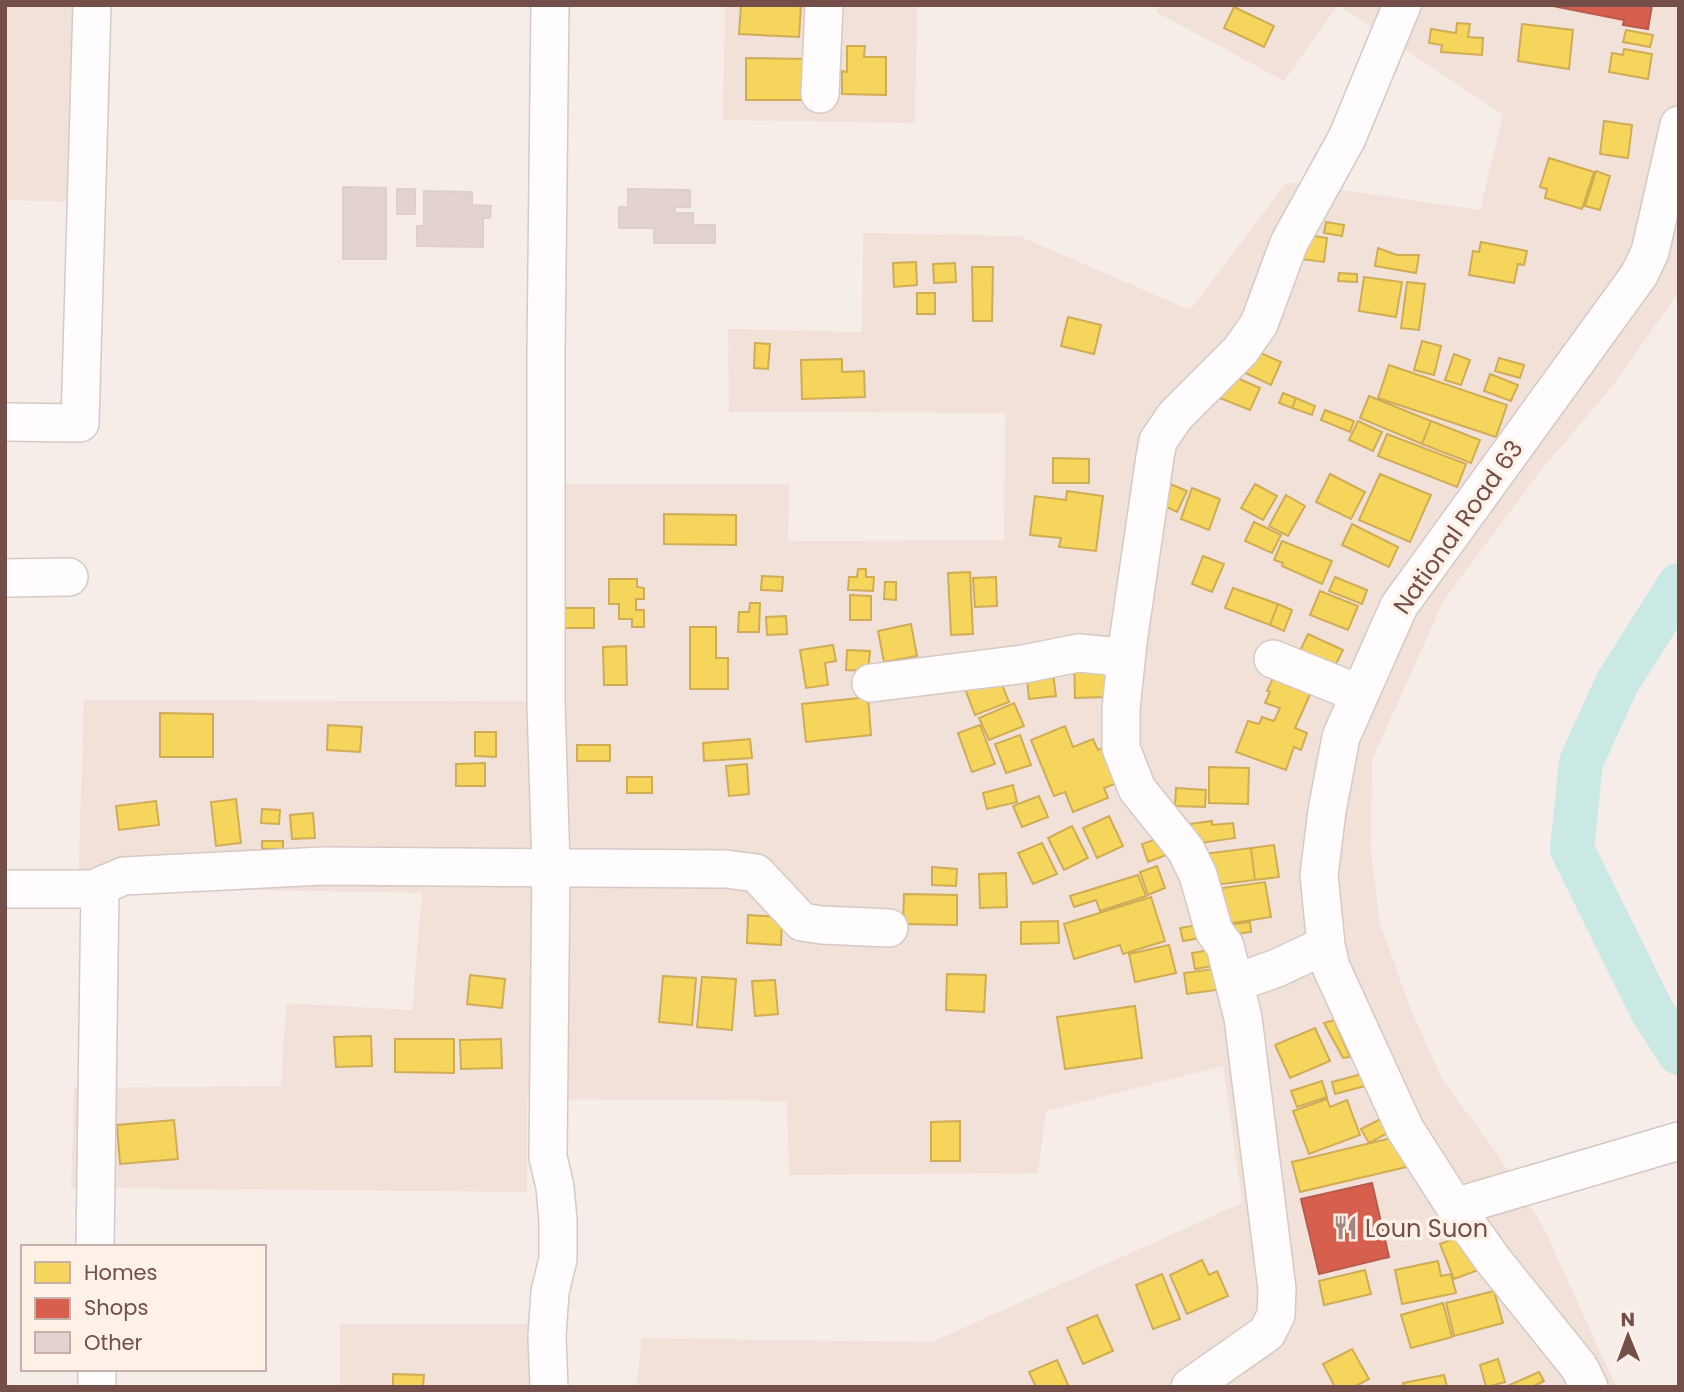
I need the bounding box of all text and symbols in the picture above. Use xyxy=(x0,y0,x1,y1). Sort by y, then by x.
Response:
street label: National Road 63 xyxy=(1386,433,1530,621)
place label: Loun Suon xyxy=(1365,1212,1488,1245)
restaurant icon: Loun Suon xyxy=(1331,1214,1359,1242)
legend xyxy=(21,1245,266,1371)
text: Homes xyxy=(84,1258,158,1287)
text: Shops xyxy=(84,1293,148,1322)
north arrow xyxy=(1593,1301,1663,1371)
text: N xyxy=(1620,1306,1635,1333)
text: Other xyxy=(84,1328,143,1357)

